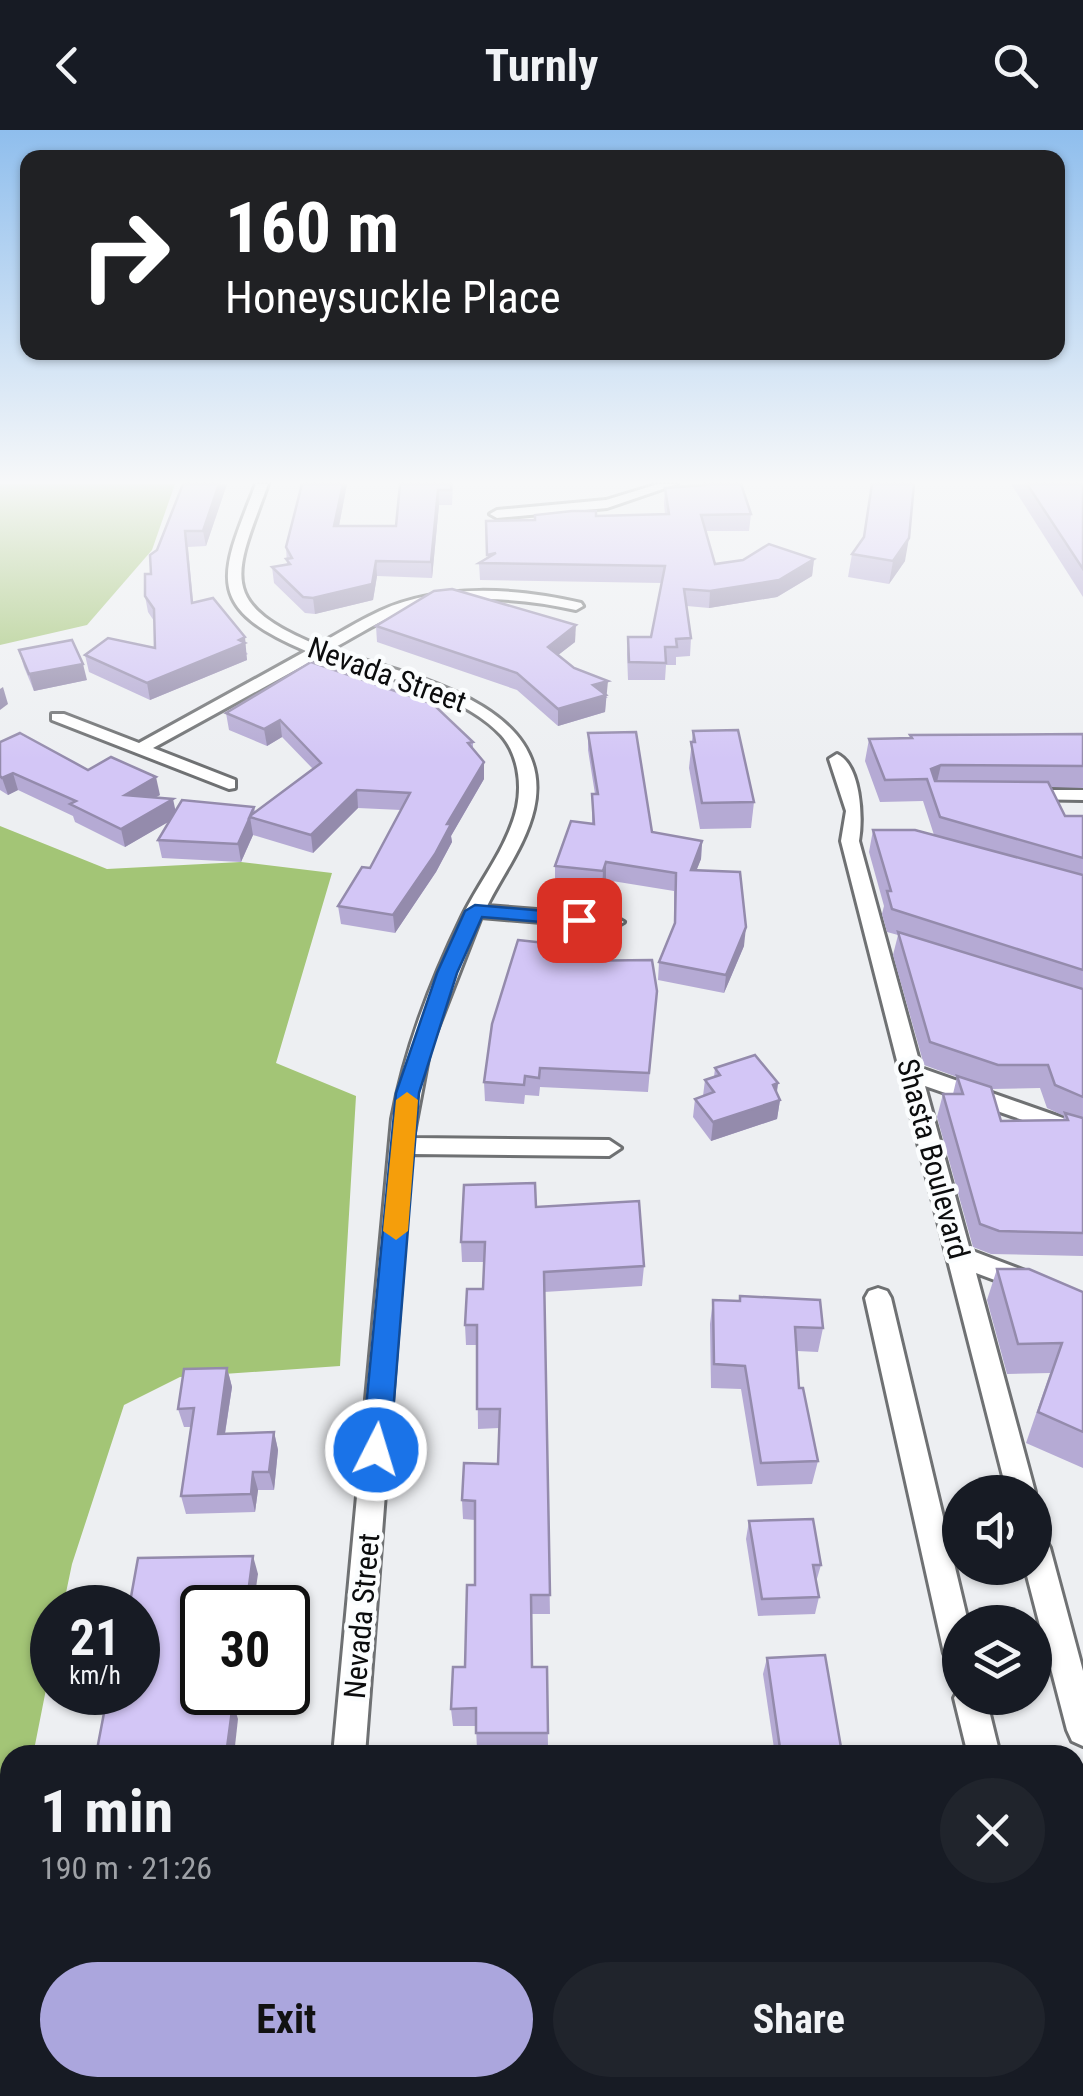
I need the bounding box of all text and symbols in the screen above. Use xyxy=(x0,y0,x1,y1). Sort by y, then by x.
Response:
icon: back xyxy=(40,38,95,93)
icon: search xyxy=(988,38,1043,93)
text: Turnly xyxy=(485,39,598,92)
text: 160 m xyxy=(225,187,399,269)
icon: right xyxy=(60,190,190,320)
text: Honeysuckle Place xyxy=(225,271,561,324)
street label: Nevada Street xyxy=(303,630,471,719)
pin xyxy=(537,878,622,963)
icon: arrive xyxy=(552,893,607,948)
street label: Shasta Boulevard xyxy=(890,1055,977,1263)
position arrow xyxy=(324,1398,428,1502)
map controls xyxy=(942,1475,1052,1715)
button: sound xyxy=(942,1475,1052,1585)
street label: Nevada Street xyxy=(337,1532,386,1700)
speed limit sign: 30 xyxy=(180,1585,310,1715)
button: layers xyxy=(942,1605,1052,1715)
text: 21 xyxy=(70,1609,120,1667)
text: km/h xyxy=(69,1661,121,1690)
text: 1 min xyxy=(40,1776,173,1847)
button: close xyxy=(940,1778,1045,1883)
text: 190 m · 21:26 xyxy=(40,1849,212,1887)
button: Exit xyxy=(40,1962,533,2077)
button: Share xyxy=(553,1962,1045,2077)

